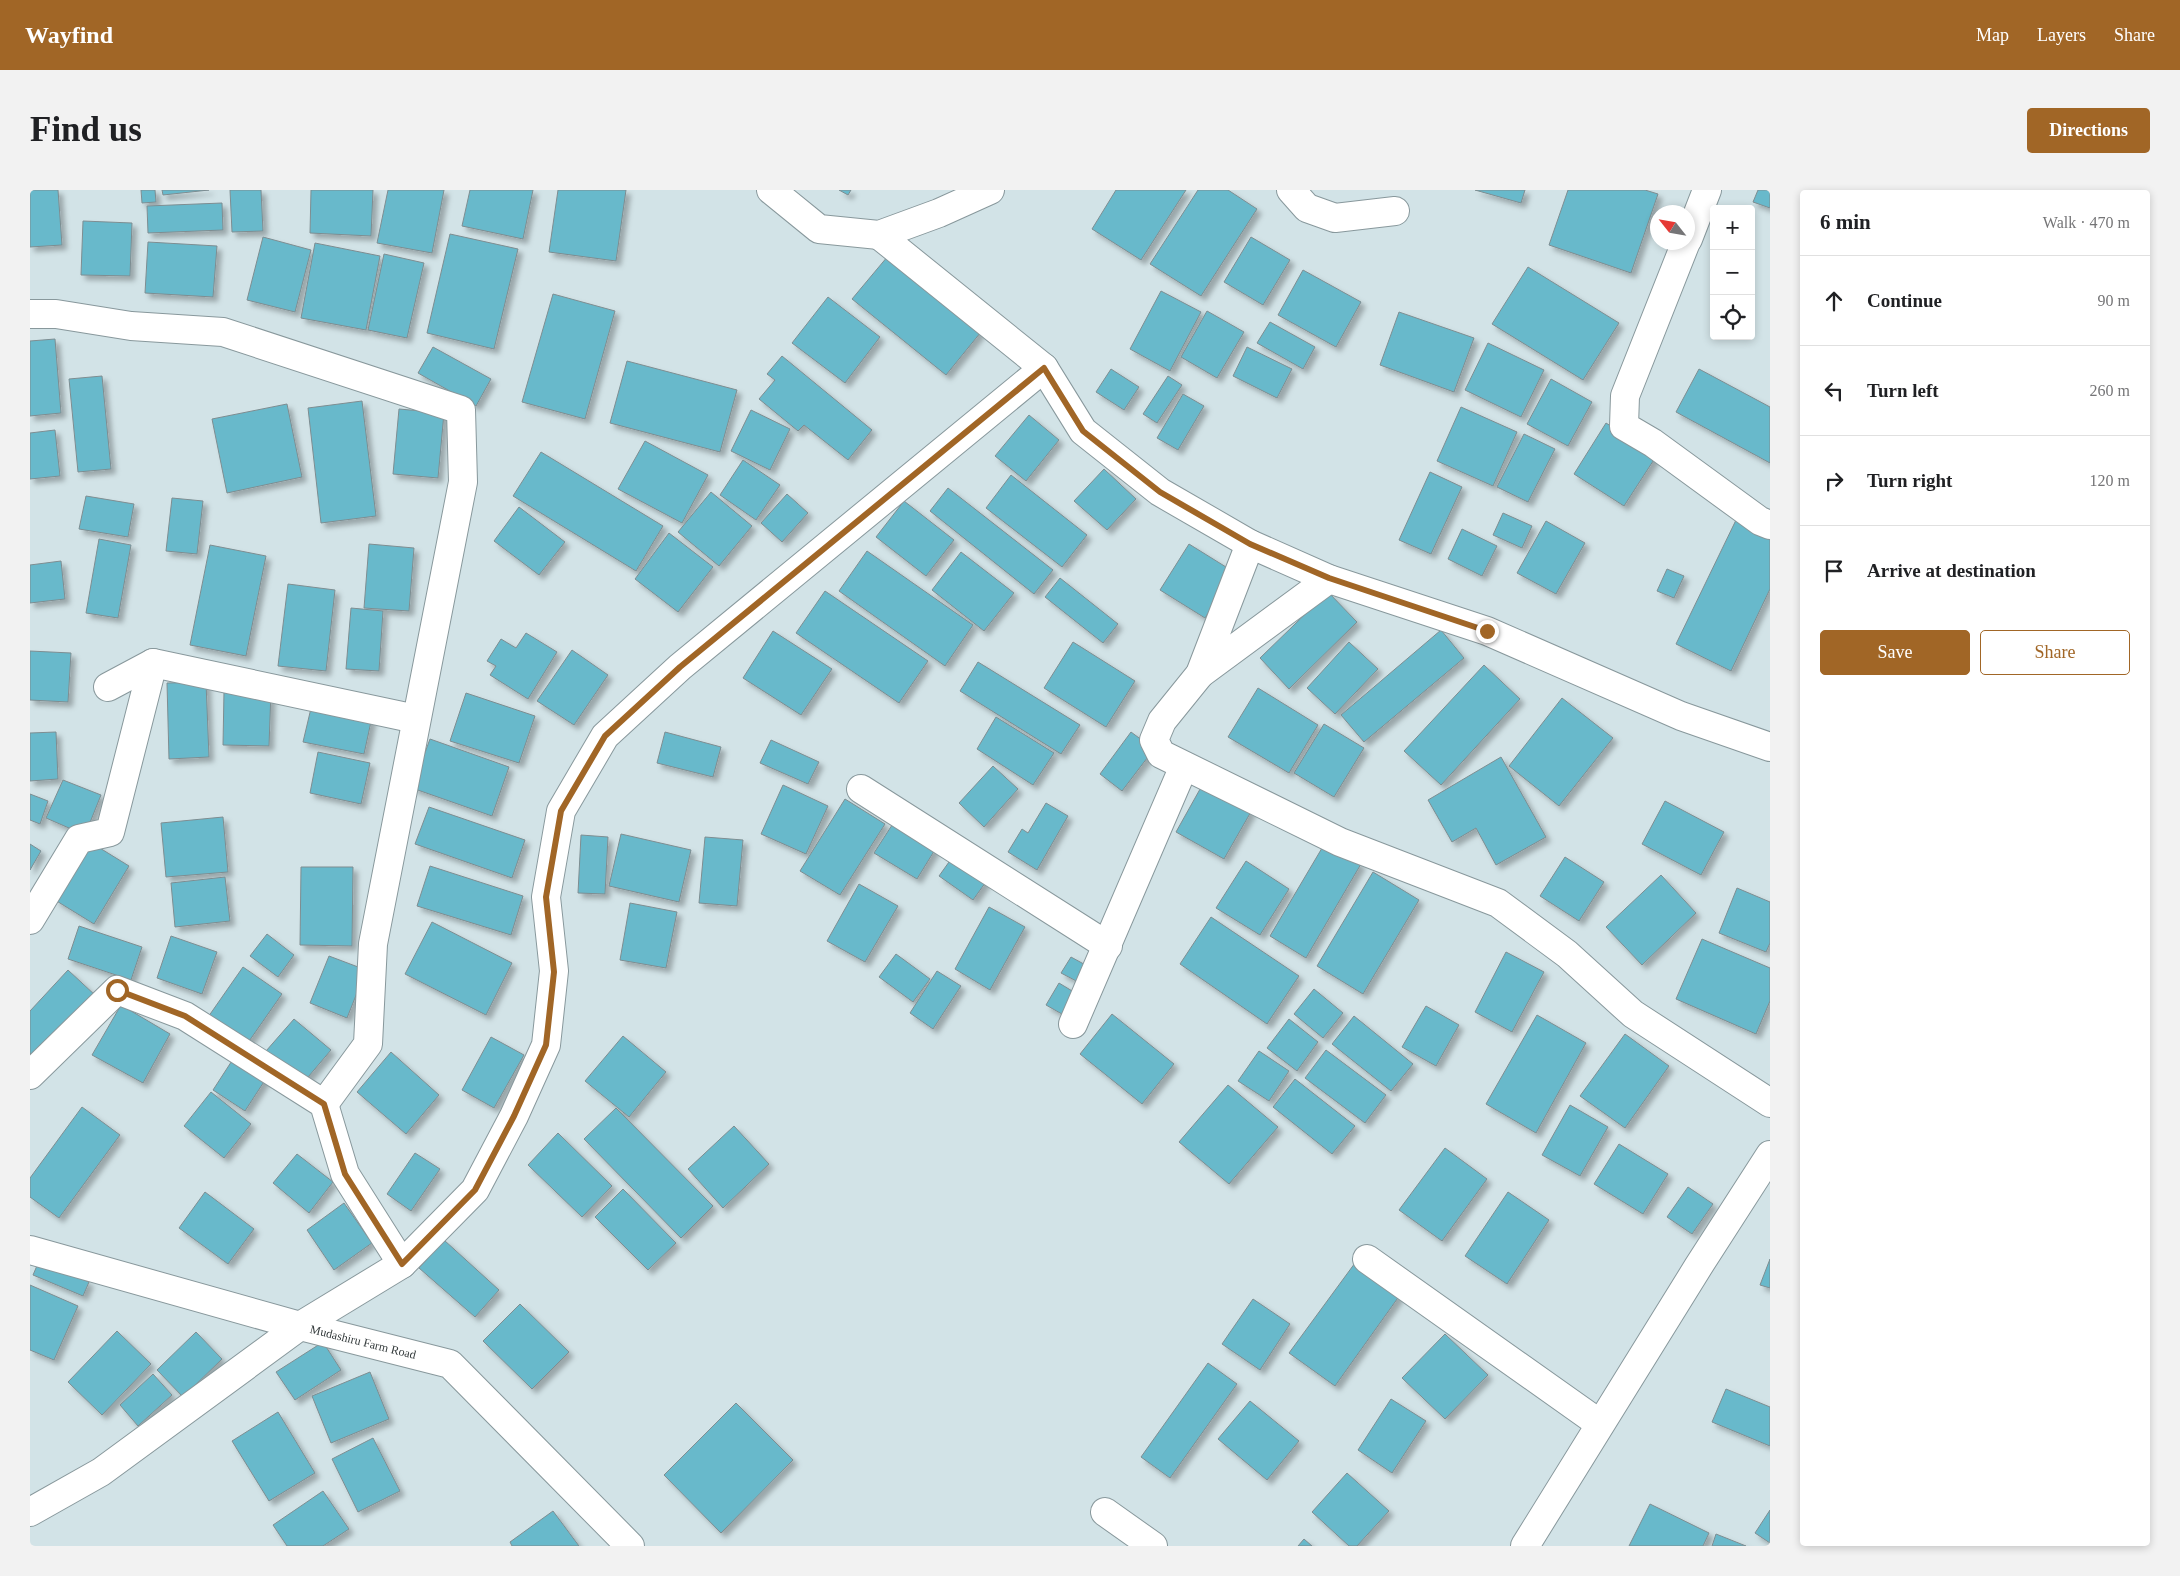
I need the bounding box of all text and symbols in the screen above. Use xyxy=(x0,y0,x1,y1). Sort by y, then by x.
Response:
text: Wayfind xyxy=(25,22,113,48)
text: Map xyxy=(1976,25,2009,45)
text: Layers xyxy=(2037,25,2086,45)
text: Share xyxy=(2114,25,2155,45)
button: Directions xyxy=(2027,108,2150,153)
text: Find us xyxy=(30,110,142,149)
north arrow xyxy=(1650,205,1695,250)
map controls xyxy=(1710,205,1755,340)
button: + xyxy=(1710,205,1755,250)
text: 6 min xyxy=(1820,210,1871,234)
text: Walk · 470 m xyxy=(2043,214,2130,231)
button: − xyxy=(1710,250,1755,295)
icon: ahead xyxy=(1820,287,1848,315)
text: Continue xyxy=(1867,290,1942,311)
text: 90 m xyxy=(2098,292,2130,309)
button: locate xyxy=(1710,295,1755,340)
icon: left xyxy=(1820,377,1848,405)
text: Turn left xyxy=(1867,380,1939,401)
text: 260 m xyxy=(2090,382,2130,399)
icon: right xyxy=(1820,467,1848,495)
text: Turn right xyxy=(1867,470,1952,491)
text: 120 m xyxy=(2090,472,2130,489)
icon: arrive xyxy=(1820,557,1848,585)
text: Arrive at destination xyxy=(1867,560,2036,581)
route end xyxy=(1476,620,1499,643)
button: Save xyxy=(1820,630,1970,675)
button: Share xyxy=(1980,630,2130,675)
route start xyxy=(106,979,129,1002)
street label: Mudashiru Farm Road xyxy=(309,1322,417,1362)

